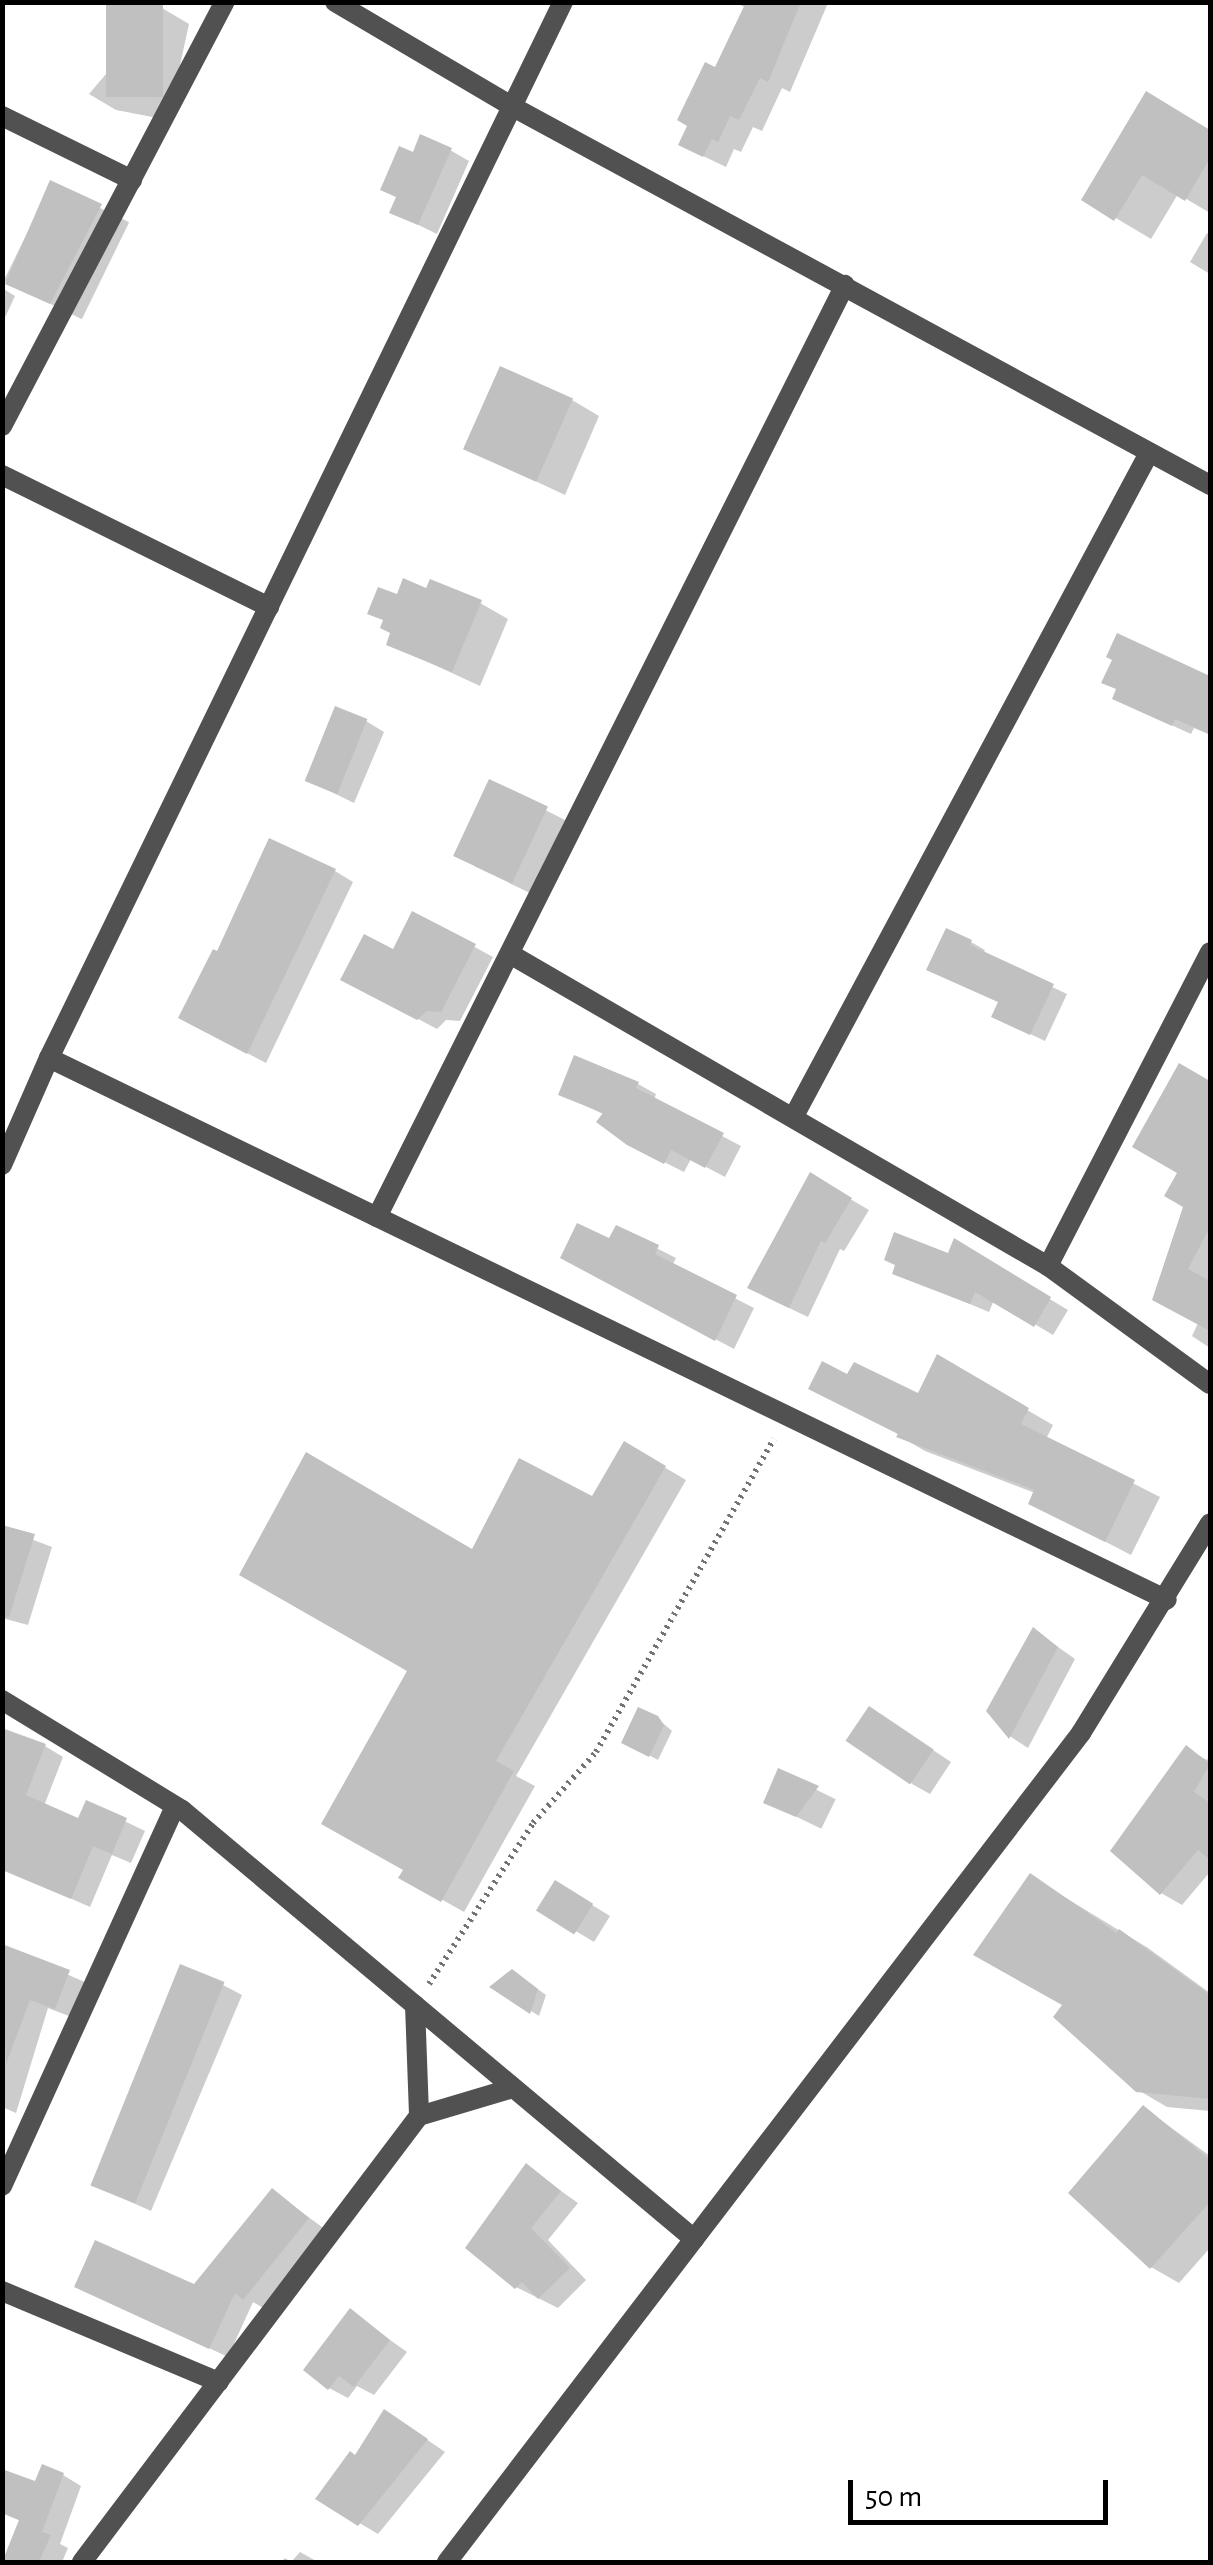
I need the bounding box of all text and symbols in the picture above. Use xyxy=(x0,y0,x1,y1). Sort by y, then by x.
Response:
scale bar xyxy=(853,2460,1113,2522)
text: 50 m xyxy=(865,2482,922,2512)

